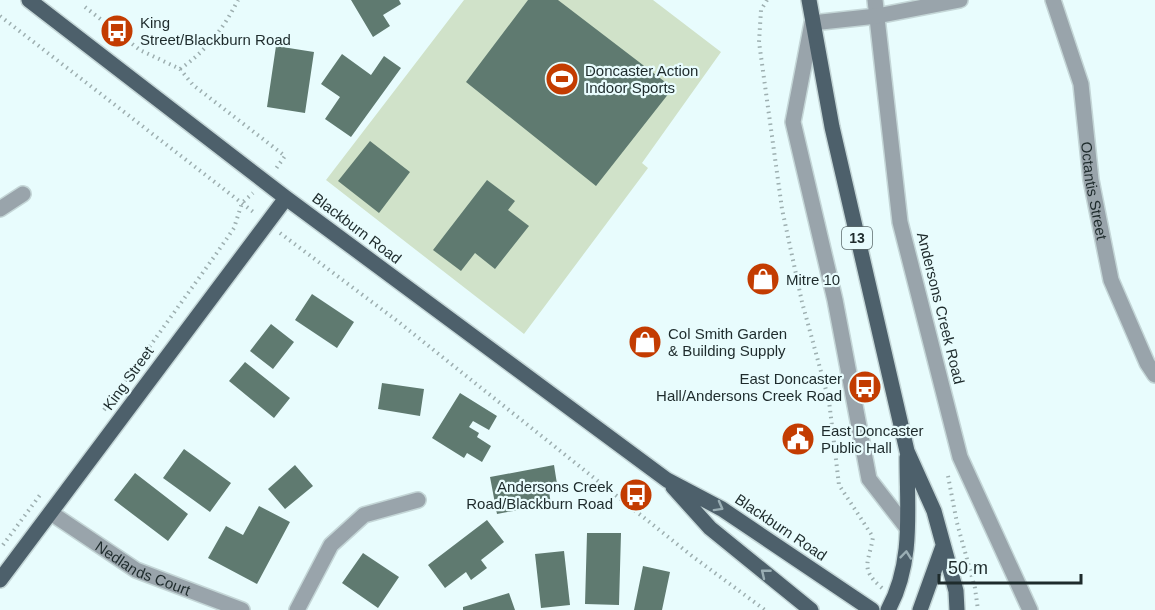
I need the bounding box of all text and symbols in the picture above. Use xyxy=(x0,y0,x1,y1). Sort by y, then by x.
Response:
bus stop icon: King Street/Blackburn Road xyxy=(99,13,135,49)
place label: King Street/Blackburn Road xyxy=(140,14,291,48)
sports icon: Doncaster Action Indoor Sports xyxy=(544,61,580,97)
place label: Doncaster Action Indoor Sports xyxy=(585,62,698,96)
street label: Octantis Street xyxy=(1079,141,1111,242)
street label: Blackburn Road xyxy=(309,189,405,267)
road number: 13 xyxy=(842,227,872,249)
street label: Andersons Creek Road xyxy=(914,230,968,386)
shop icon: Mitre 10 xyxy=(745,261,781,297)
place label: Mitre 10 xyxy=(786,271,840,288)
shop icon: Col Smith Garden & Building Supply xyxy=(627,324,663,360)
place label: Col Smith Garden & Building Supply xyxy=(668,325,787,359)
street label: King Street xyxy=(99,342,157,413)
bus stop icon: East Doncaster Hall/Andersons Creek Road xyxy=(847,369,883,405)
place label: East Doncaster Hall/Andersons Creek Road xyxy=(656,370,842,404)
public building icon: East Doncaster Public Hall xyxy=(780,421,816,457)
place label: East Doncaster Public Hall xyxy=(821,422,924,456)
bus stop icon: Andersons Creek Road/Blackburn Road xyxy=(618,477,654,513)
place label: Andersons Creek Road/Blackburn Road xyxy=(466,478,613,512)
street label: Blackburn Road xyxy=(732,490,830,564)
one-way arrow xyxy=(712,500,723,511)
street label: Nedlands Court xyxy=(93,537,194,599)
scale bar xyxy=(939,547,1082,585)
one-way arrow xyxy=(899,550,912,559)
text: 50 m xyxy=(948,558,988,578)
one-way arrow xyxy=(761,569,772,580)

